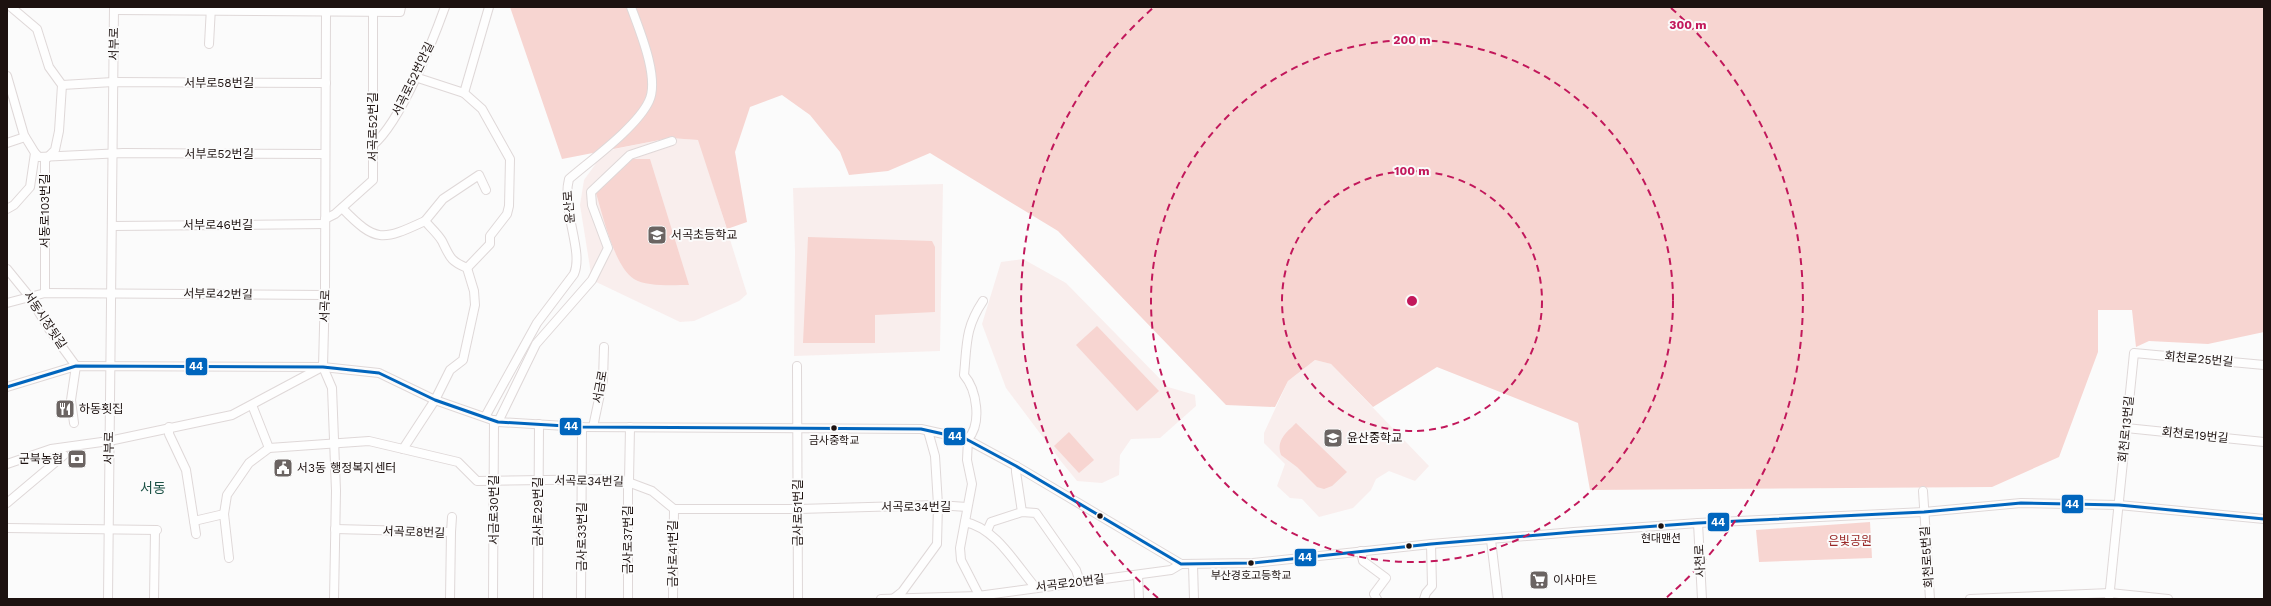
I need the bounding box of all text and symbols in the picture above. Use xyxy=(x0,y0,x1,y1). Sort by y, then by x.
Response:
text: 300 m xyxy=(1669,18,1707,32)
street label: 서부로 xyxy=(107,27,121,61)
text: 200 m xyxy=(1393,33,1431,47)
street label: 서곡로52번안길 xyxy=(389,40,437,118)
street label: 서부로58번길 xyxy=(184,76,254,90)
street label: 서곡로52번길 xyxy=(366,92,380,162)
street label: 서부로52번길 xyxy=(184,147,254,161)
text: 100 m xyxy=(1394,164,1430,178)
street label: 서동로103번길 xyxy=(38,174,52,248)
street label: 윤산로 xyxy=(561,190,577,224)
street label: 서부로46번길 xyxy=(183,218,253,232)
school or university icon: 서곡초등학교 xyxy=(646,224,668,246)
place label: 서곡초등학교 xyxy=(671,228,737,242)
street label: 서부로42번길 xyxy=(183,286,253,302)
street label: 서동시장뒷길 xyxy=(21,289,69,351)
street label: 서곡로 xyxy=(317,289,333,323)
centre of rings xyxy=(1405,294,1419,308)
street label: 회천로25번길 xyxy=(2164,349,2234,369)
line badge: 44 xyxy=(185,357,208,376)
text: 44 xyxy=(189,360,203,373)
street label: 서금로 xyxy=(590,369,610,405)
street label: 회천로13번길 xyxy=(2116,395,2136,463)
restaurant icon: 하동횟집 xyxy=(54,398,76,420)
place label: 하동횟집 xyxy=(79,402,123,416)
line badge: 44 xyxy=(559,417,582,436)
text: 44 xyxy=(564,420,578,433)
marker: 금사중학교 xyxy=(829,423,839,433)
street label: 회천로19번길 xyxy=(2161,425,2229,445)
line badge: 44 xyxy=(943,427,966,446)
school or university icon: 윤산중학교 xyxy=(1322,427,1344,449)
text: 44 xyxy=(948,430,962,443)
street label: 서부로 xyxy=(102,431,116,465)
place label: 윤산중학교 xyxy=(1347,431,1402,445)
place label: 금사중학교 xyxy=(809,434,859,447)
bank icon: 군북농협 xyxy=(66,448,88,470)
place label: 군북농협 xyxy=(19,452,63,466)
public building icon: 서3동 행정복지센터 xyxy=(272,457,294,479)
place label: 서3동 행정복지센터 xyxy=(297,461,396,475)
street label: 서곡로34번길 xyxy=(554,473,624,489)
street label: 서금로30번길 xyxy=(487,475,501,545)
street label: 금사로29번길 xyxy=(531,477,545,547)
district label: 서동 xyxy=(140,480,166,496)
street label: 금사로51번길 xyxy=(791,480,805,546)
line badge: 44 xyxy=(2061,494,2084,514)
text: 44 xyxy=(2065,498,2079,511)
street label: 서곡로34번길 xyxy=(881,500,951,514)
street label: 금사로33번길 xyxy=(575,502,589,572)
street label: 금사로37번길 xyxy=(621,506,635,574)
unlabelled marker xyxy=(1095,511,1105,521)
line badge: 44 xyxy=(1707,512,1730,532)
text: 44 xyxy=(1711,516,1725,529)
street label: 금사로41번길 xyxy=(666,520,680,588)
marker: 현대맨션 xyxy=(1656,521,1666,531)
street label: 서곡로8번길 xyxy=(382,524,446,540)
street label: 회천로5번길 xyxy=(1918,525,1936,589)
place label: 현대맨션 xyxy=(1641,532,1681,545)
park label: 은빛공원 xyxy=(1828,534,1872,548)
unlabelled marker xyxy=(1404,541,1414,551)
street label: 사천로 xyxy=(1692,544,1708,578)
line badge: 44 xyxy=(1294,548,1317,567)
text: 44 xyxy=(1298,551,1312,564)
marker: 부산경호고등학교 xyxy=(1246,558,1256,568)
place label: 부산경호고등학교 xyxy=(1211,569,1291,582)
supermarket icon: 이사마트 xyxy=(1528,569,1550,591)
street label: 서곡로20번길 xyxy=(1035,572,1105,594)
place label: 이사마트 xyxy=(1553,573,1597,587)

